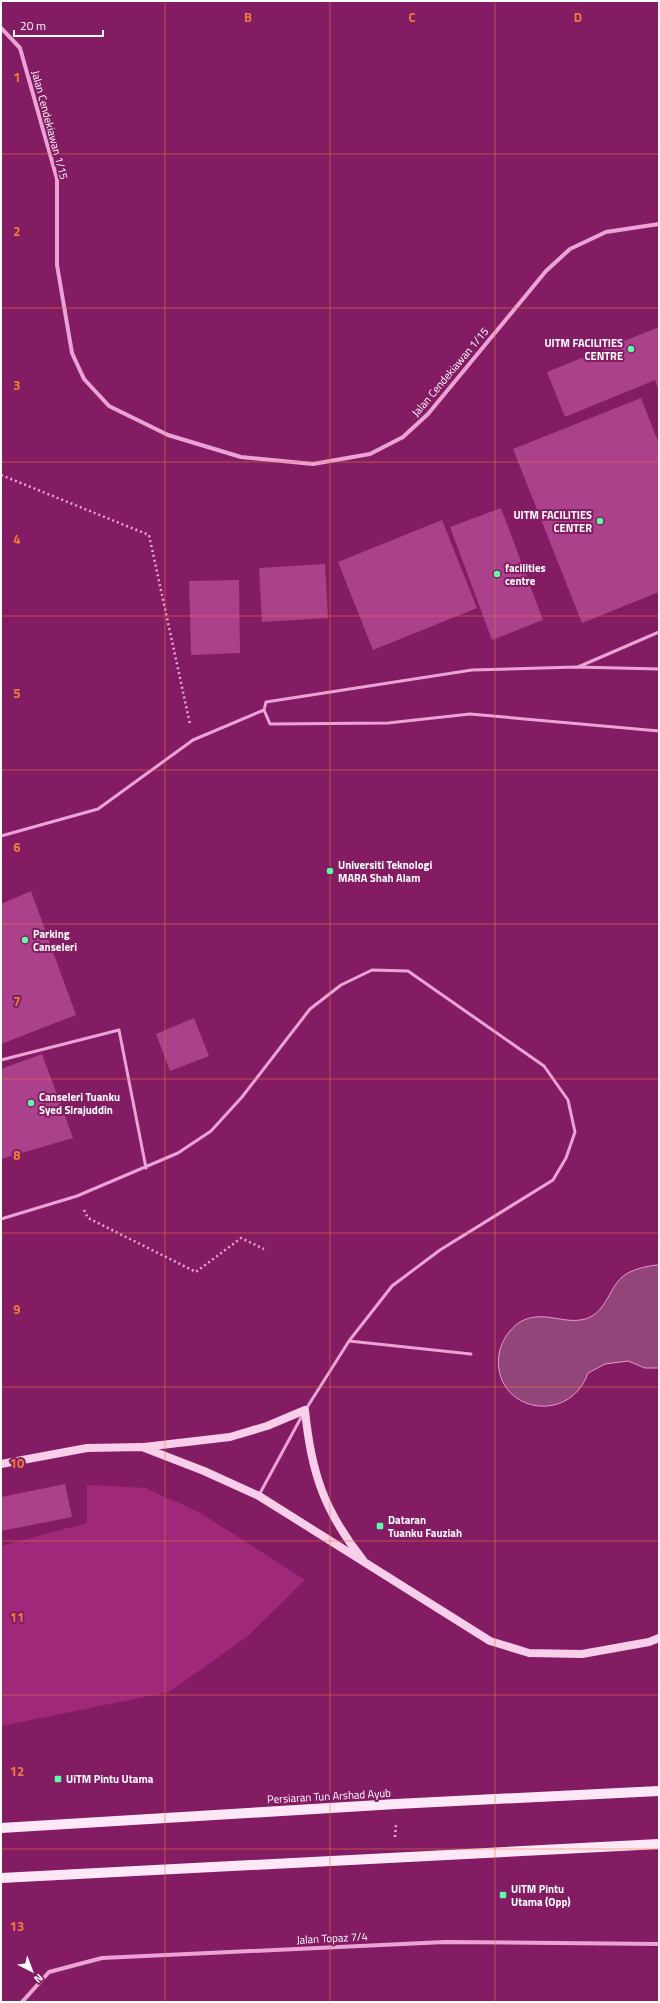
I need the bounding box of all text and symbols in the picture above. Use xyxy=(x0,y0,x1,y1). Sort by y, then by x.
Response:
text: B xyxy=(244,7,252,27)
text: C xyxy=(408,7,416,27)
text: D xyxy=(574,7,582,27)
scale bar xyxy=(14,12,103,38)
text: 20 m xyxy=(20,16,46,35)
text: 1 xyxy=(13,67,21,87)
street label: Jalan Cendekiawan 1/15 xyxy=(28,69,72,181)
text: 2 xyxy=(13,221,21,241)
street label: Jalan Cendekiawan 1/15 xyxy=(408,324,492,420)
place label: UITM FACILITIES CENTRE xyxy=(544,335,623,364)
marker: UITM FACILITIES CENTRE xyxy=(626,344,636,354)
text: 3 xyxy=(13,375,21,395)
place label: UITM FACILITIES CENTER xyxy=(513,507,592,536)
marker: UITM FACILITIES CENTER xyxy=(595,516,605,526)
text: 4 xyxy=(13,529,21,549)
place label: facilities centre xyxy=(505,560,546,589)
marker: facilities centre xyxy=(492,569,502,579)
text: 5 xyxy=(13,683,21,703)
text: 6 xyxy=(13,837,21,857)
place label: Universiti Teknologi MARA Shah Alam xyxy=(338,857,432,886)
marker: Universiti Teknologi MARA Shah Alam xyxy=(325,866,335,876)
place label: Parking Canseleri xyxy=(33,926,77,955)
marker: Parking Canseleri xyxy=(20,935,30,945)
text: 7 xyxy=(13,991,21,1011)
place label: Canseleri Tuanku Syed Sirajuddin xyxy=(39,1089,120,1118)
marker: Canseleri Tuanku Syed Sirajuddin xyxy=(26,1098,36,1108)
text: 8 xyxy=(13,1145,21,1165)
text: 9 xyxy=(13,1299,21,1319)
text: 10 xyxy=(10,1453,24,1473)
place label: Dataran Tuanku Fauziah xyxy=(388,1512,462,1541)
marker: Dataran Tuanku Fauziah xyxy=(375,1521,385,1531)
text: 11 xyxy=(10,1607,24,1627)
text: 12 xyxy=(10,1761,24,1781)
place label: UiTM Pintu Utama xyxy=(66,1771,154,1787)
marker: UiTM Pintu Utama xyxy=(53,1774,63,1784)
street label: Persiaran Tun Arshad Ayub xyxy=(267,1785,392,1807)
place label: UiTM Pintu Utama (Opp) xyxy=(511,1881,571,1910)
marker: UiTM Pintu Utama (Opp) xyxy=(498,1890,508,1900)
text: 13 xyxy=(10,1916,24,1936)
street label: Jalan Topaz 7/4 xyxy=(296,1928,368,1948)
north arrow xyxy=(12,1951,52,1991)
text: N xyxy=(31,1970,47,1987)

